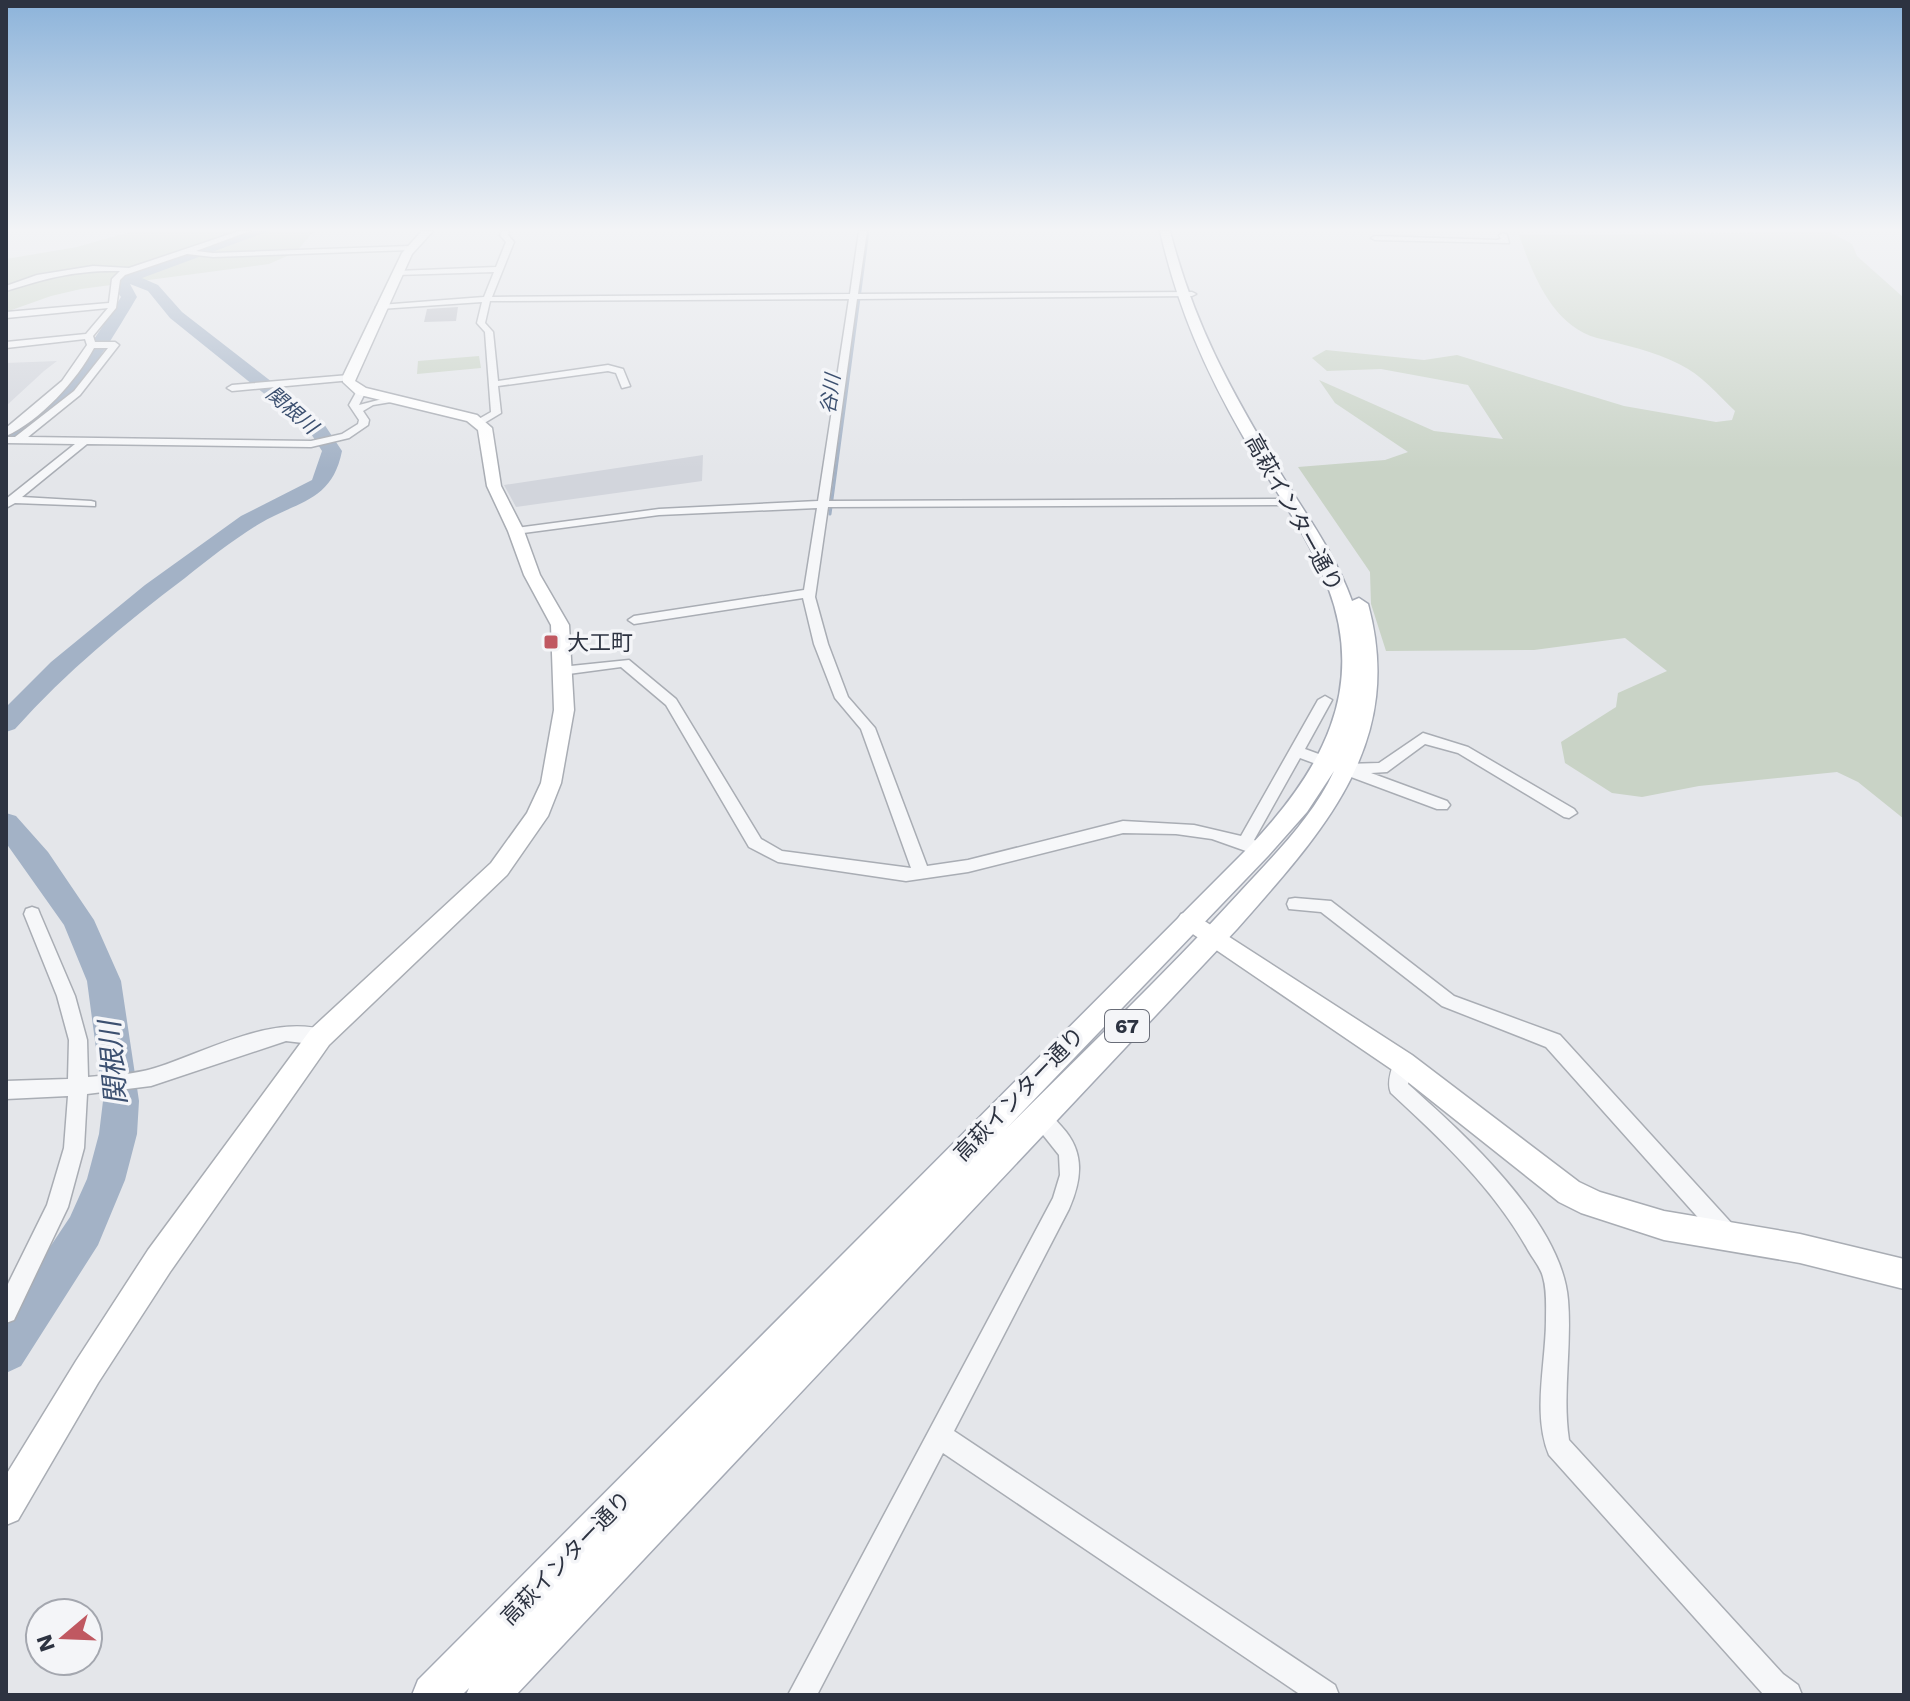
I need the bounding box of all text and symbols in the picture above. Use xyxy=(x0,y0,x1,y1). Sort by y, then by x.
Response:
water label: 谷川 xyxy=(815,371,845,415)
water label: 関根川 xyxy=(261,381,324,440)
street label: 高萩インター通り xyxy=(1240,430,1348,596)
place label: 大工町 xyxy=(567,630,633,655)
marker: 大工町 xyxy=(542,633,560,651)
road number: 67 xyxy=(1105,1010,1149,1042)
water label: 関根川 xyxy=(93,1017,133,1106)
street label: 高萩インター通り xyxy=(949,1022,1089,1166)
street label: 高萩インター通り xyxy=(496,1486,636,1630)
north arrow xyxy=(24,1597,104,1677)
text: N xyxy=(31,1632,60,1655)

